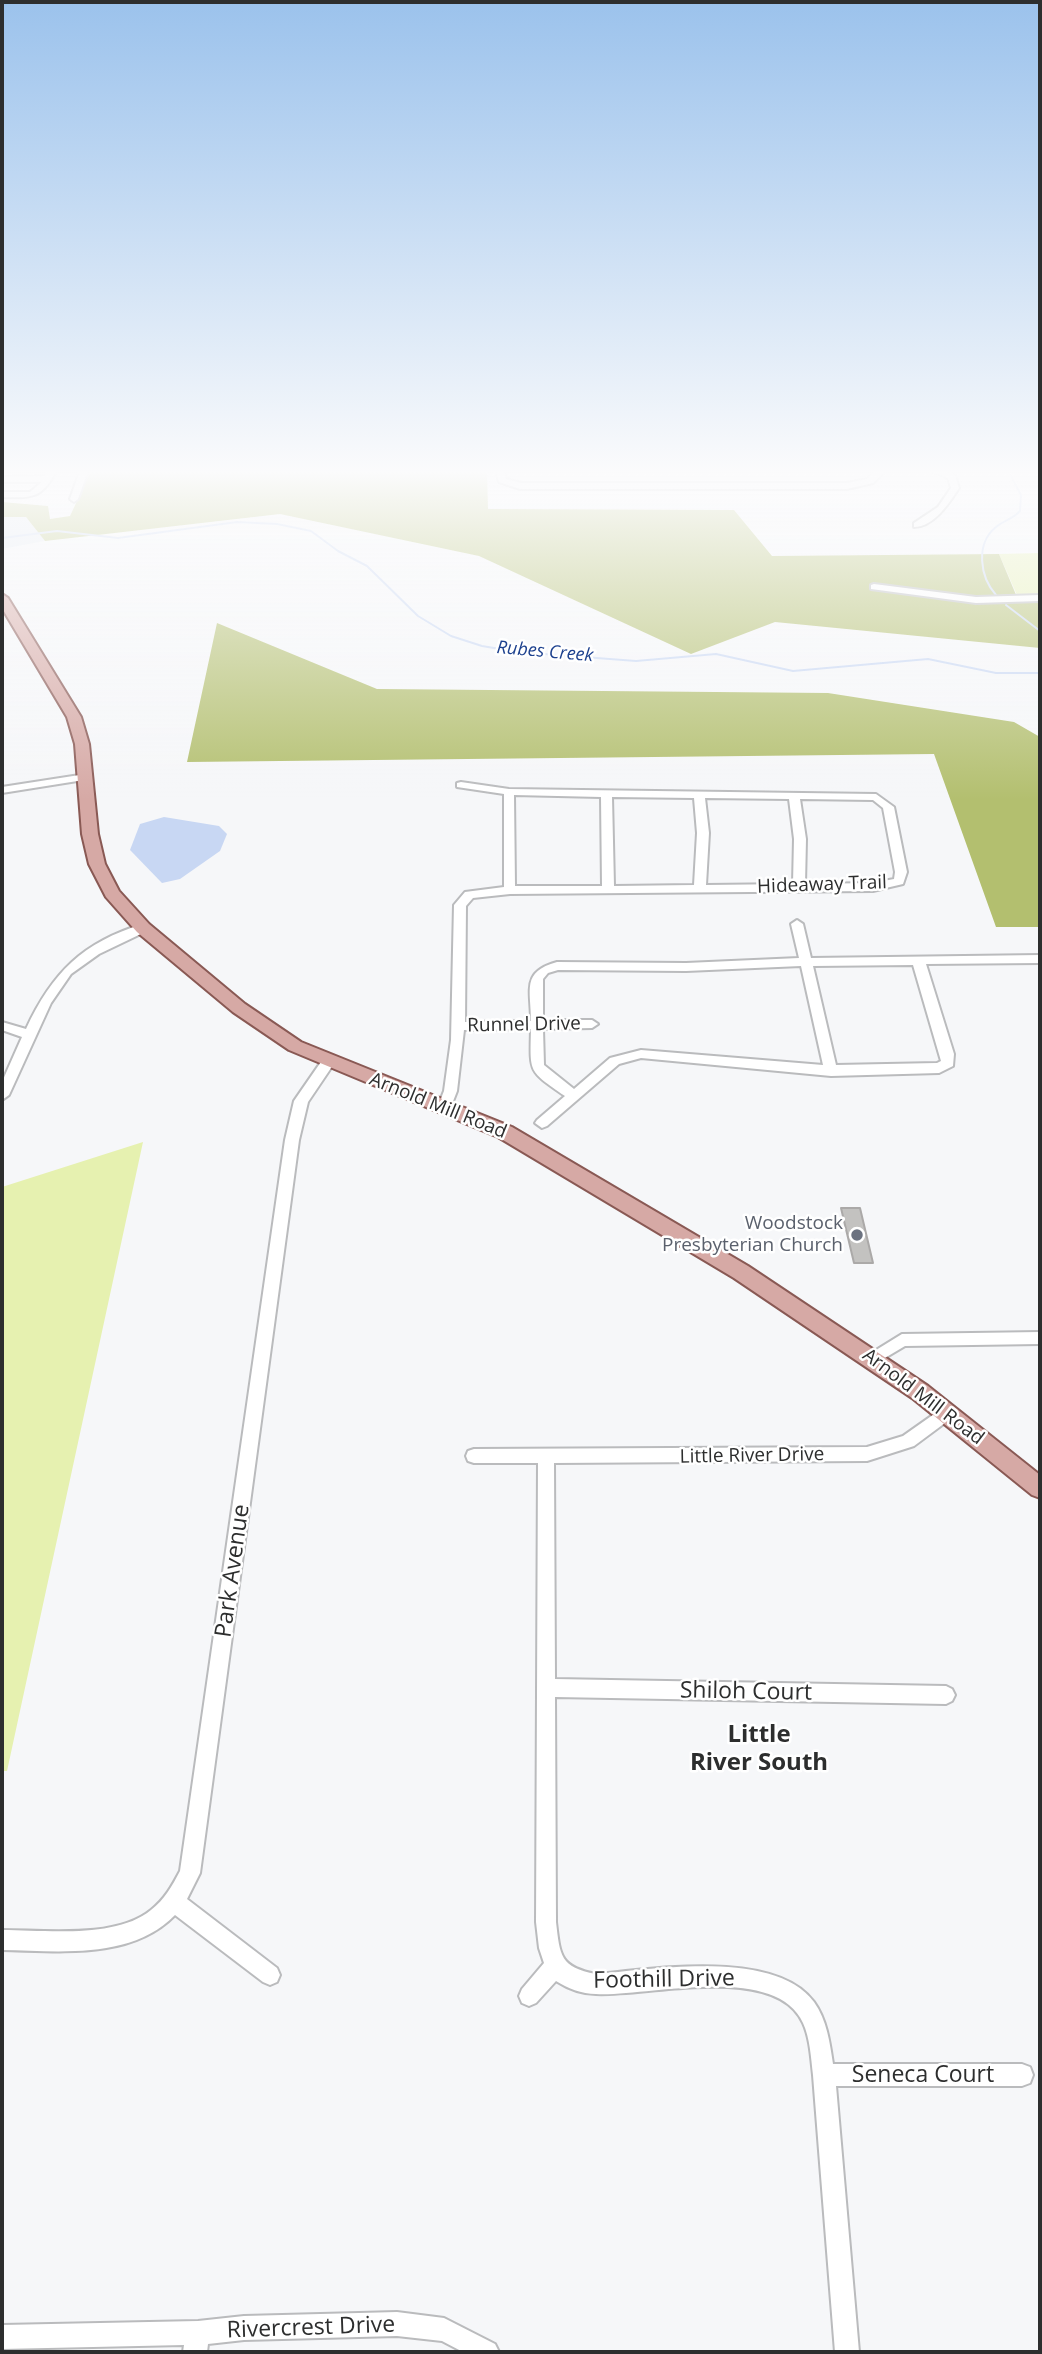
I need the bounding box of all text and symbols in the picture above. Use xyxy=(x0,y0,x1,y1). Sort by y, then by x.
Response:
water label: Rubes Creek xyxy=(496,637,594,667)
street label: Hideaway Trail xyxy=(757,871,887,899)
street label: Runnel Drive xyxy=(467,1013,581,1037)
street label: Arnold Mill Road xyxy=(366,1068,510,1144)
place label: Woodstock Presbyterian Church xyxy=(662,1213,843,1257)
marker: Woodstock Presbyterian Church xyxy=(849,1227,865,1243)
street label: Arnold Mill Road xyxy=(858,1344,988,1450)
street label: Little River Drive xyxy=(680,1443,824,1469)
street label: Park Avenue xyxy=(210,1503,256,1639)
street label: Shiloh Court xyxy=(680,1677,812,1707)
district label: Little River South xyxy=(690,1721,828,1777)
street label: Foothill Drive xyxy=(593,1965,735,1995)
street label: Seneca Court xyxy=(852,2061,994,2089)
street label: Rivercrest Drive xyxy=(226,2311,396,2345)

